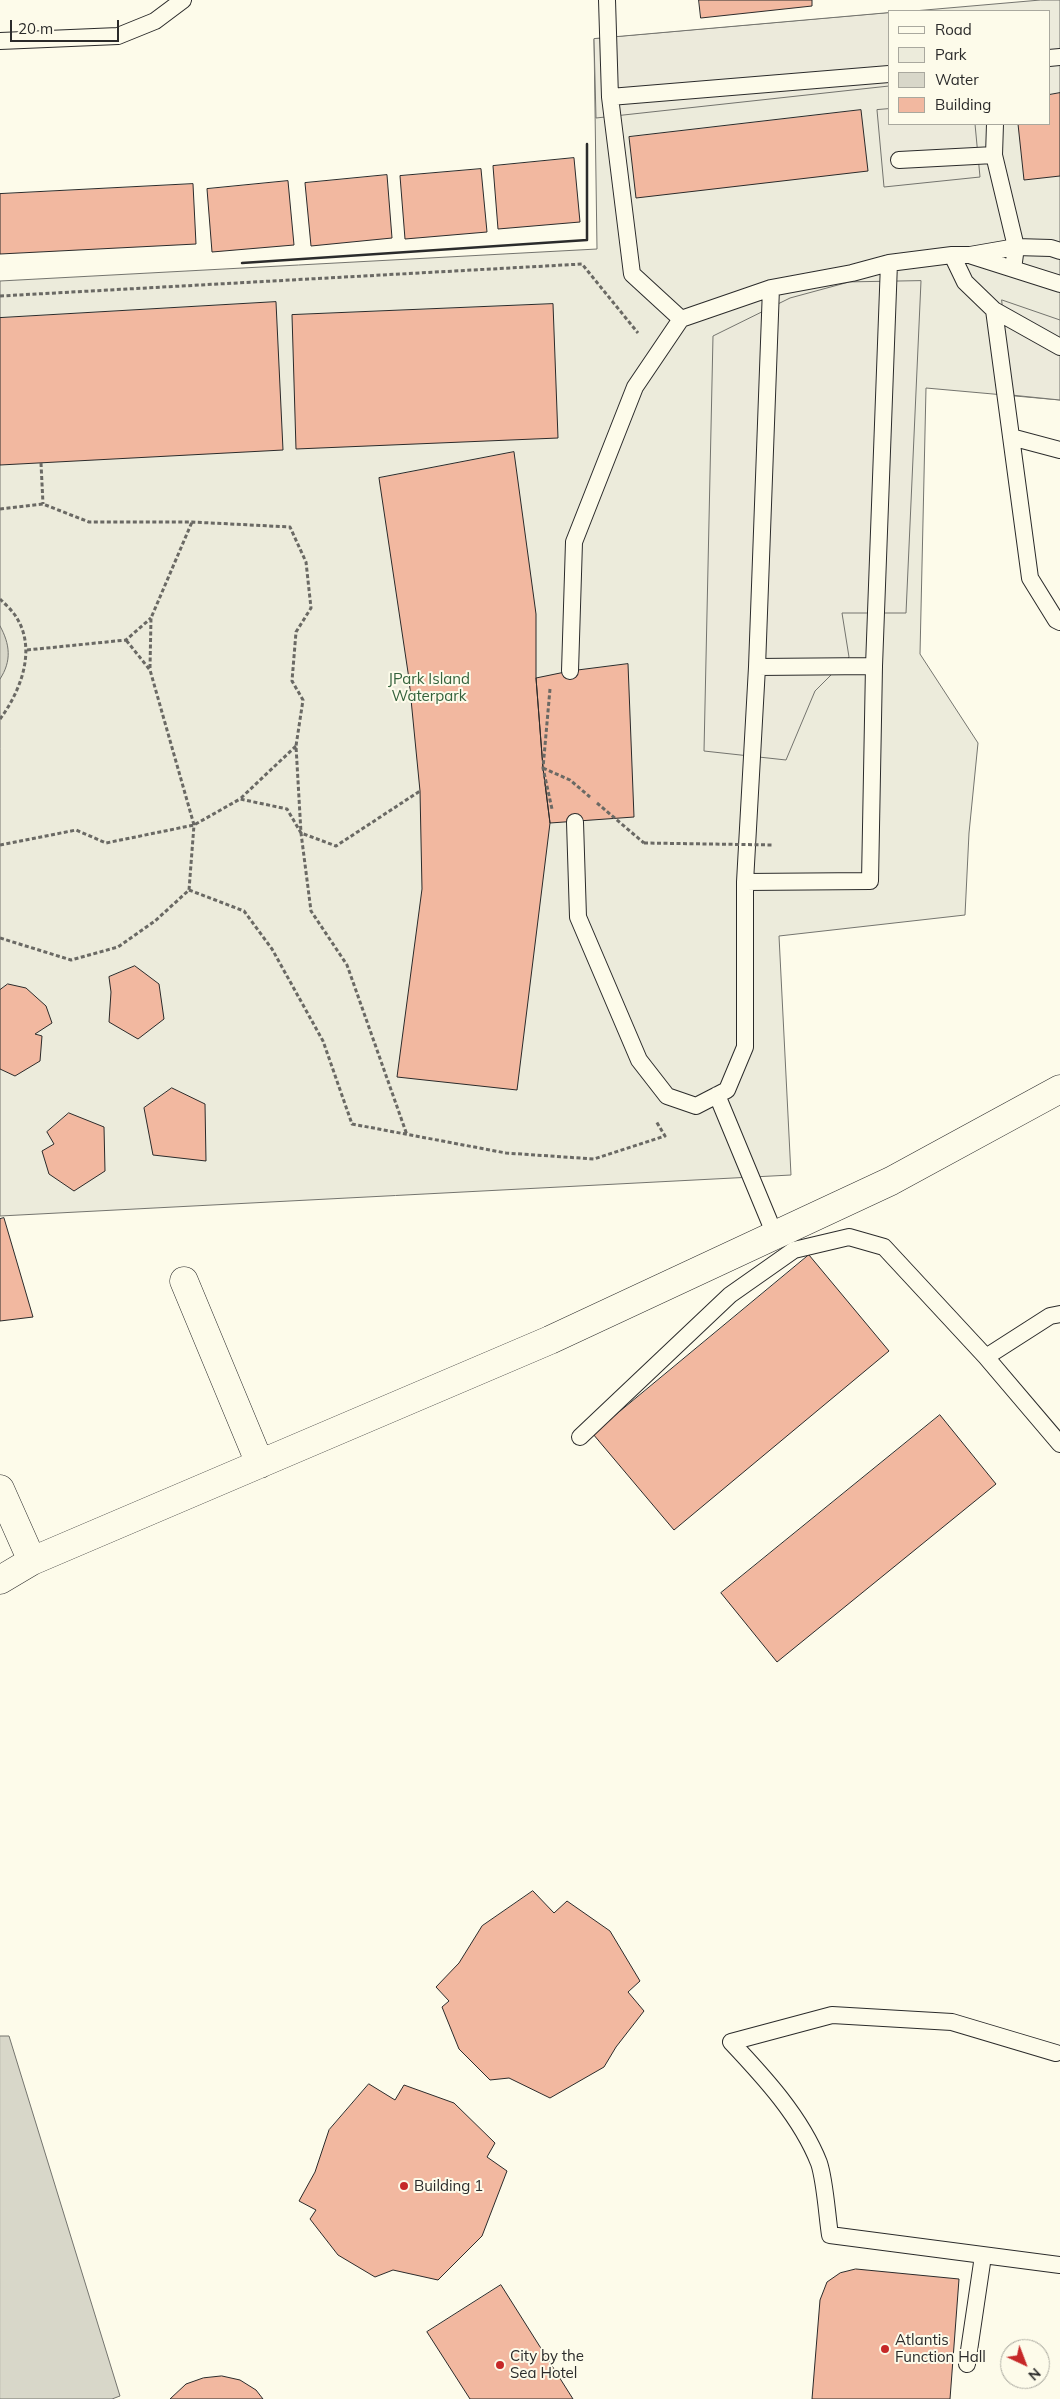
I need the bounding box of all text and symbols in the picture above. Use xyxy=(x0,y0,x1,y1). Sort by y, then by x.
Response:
scale bar xyxy=(12,10,121,42)
legend xyxy=(888,10,1050,125)
text: 20 m xyxy=(18,19,53,38)
text: Road xyxy=(935,20,972,39)
text: Park xyxy=(935,45,967,64)
text: Water xyxy=(935,70,979,89)
text: Building xyxy=(935,95,991,114)
park label: JPark Island Waterpark xyxy=(388,670,470,705)
place label: Building 1 xyxy=(414,2177,483,2195)
marker: Building 1 xyxy=(398,2180,410,2192)
place label: Atlantis Function Hall xyxy=(895,2331,986,2366)
north arrow xyxy=(1000,2339,1050,2389)
marker: Atlantis Function Hall xyxy=(879,2343,891,2355)
place label: City by the Sea Hotel xyxy=(510,2347,584,2382)
marker: City by the Sea Hotel xyxy=(494,2359,506,2371)
text: N xyxy=(1025,2364,1045,2384)

